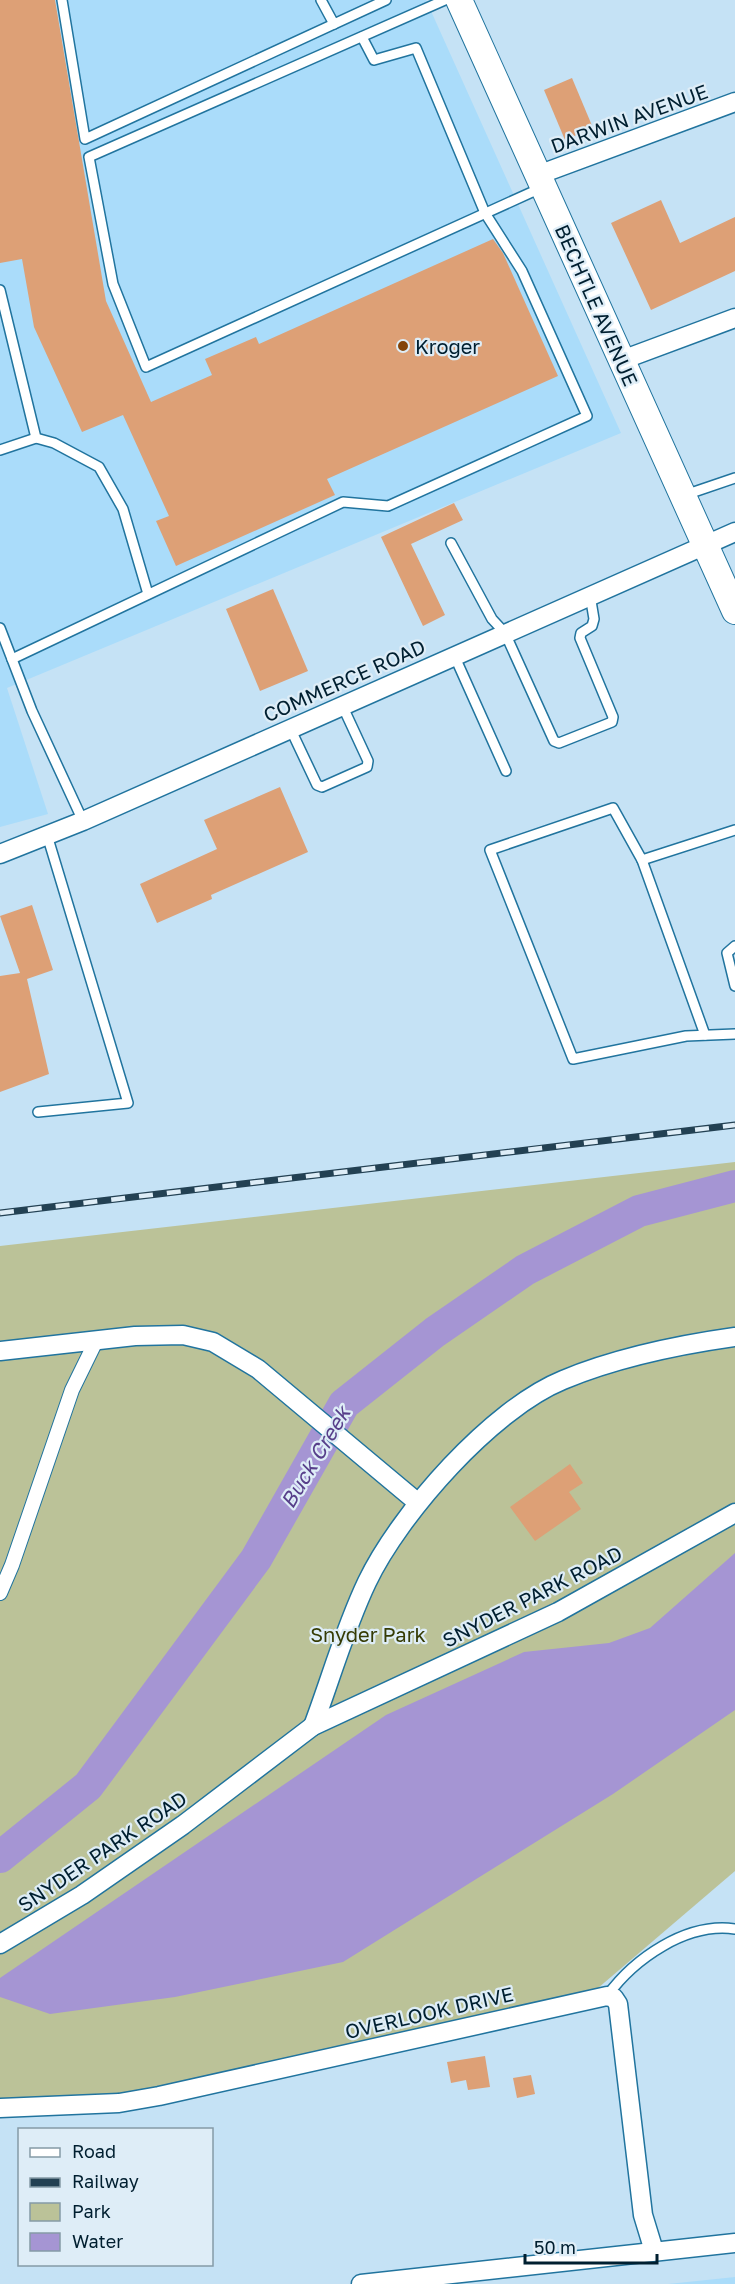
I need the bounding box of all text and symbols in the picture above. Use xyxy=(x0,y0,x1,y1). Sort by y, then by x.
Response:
street label: DARWIN AVENUE xyxy=(547,78,711,158)
street label: BECHTLE AVENUE xyxy=(551,220,643,390)
place label: Kroger xyxy=(415,334,480,358)
marker: Kroger xyxy=(396,339,410,353)
street label: COMMERCE ROAD xyxy=(259,633,429,727)
water label: Buck Creek xyxy=(275,1400,357,1512)
street label: SNYDER PARK ROAD xyxy=(438,1540,626,1652)
park label: Snyder Park xyxy=(310,1622,426,1646)
street label: SNYDER PARK ROAD xyxy=(13,1786,191,1916)
street label: OVERLOOK DRIVE xyxy=(342,1981,516,2043)
legend xyxy=(18,2128,213,2266)
text: Road xyxy=(72,2140,116,2162)
text: Railway xyxy=(72,2170,139,2192)
text: Park xyxy=(72,2200,111,2222)
scale bar xyxy=(525,2227,657,2265)
text: Water xyxy=(72,2230,123,2252)
text: 50 m xyxy=(534,2236,576,2258)

